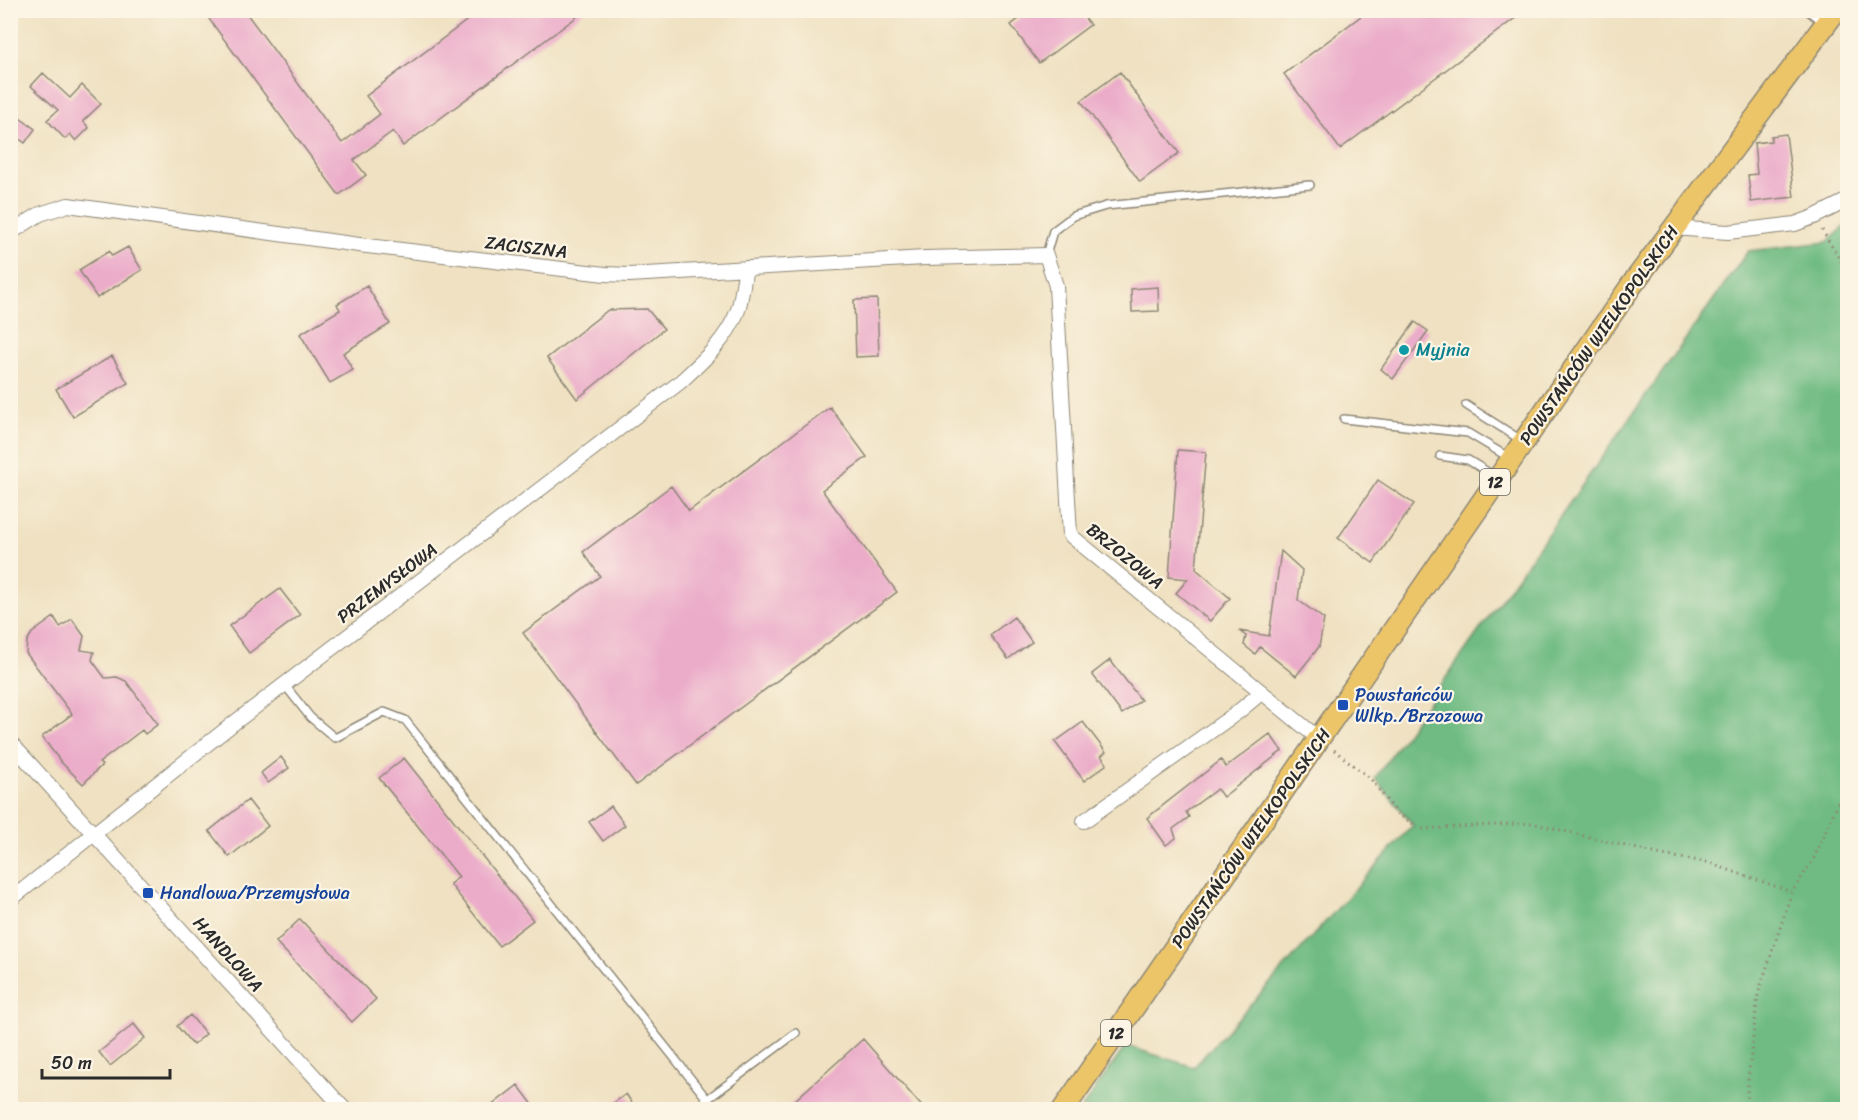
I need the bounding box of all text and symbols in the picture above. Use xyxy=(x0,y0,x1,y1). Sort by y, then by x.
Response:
street label: POWSTAŃCÓW WIELKOPOLSKICH xyxy=(1510,218,1688,452)
street label: ZACISZNA xyxy=(483,226,569,268)
place label: Myjnia xyxy=(1416,334,1471,366)
marker: Myjnia xyxy=(1397,343,1411,357)
road number: 12 xyxy=(1480,469,1510,495)
street label: BRZOZOWA xyxy=(1079,514,1171,598)
street label: PRZEMYSŁOWA xyxy=(330,534,444,632)
place label: Powstańców Wlkp./Brzozowa xyxy=(1355,679,1483,732)
marker: Powstańców Wlkp./Brzozowa xyxy=(1336,698,1350,712)
street label: POWSTAŃCÓW WIELKOPOLSKICH xyxy=(1162,721,1340,955)
place label: Handlowa/Przemysłowa xyxy=(160,877,350,909)
marker: Handlowa/Przemysłowa xyxy=(141,886,155,900)
street label: HANDLOWA xyxy=(185,908,271,1000)
road number: 12 xyxy=(1101,1020,1131,1046)
scale bar xyxy=(42,1042,170,1080)
text: 50 m xyxy=(51,1047,92,1079)

